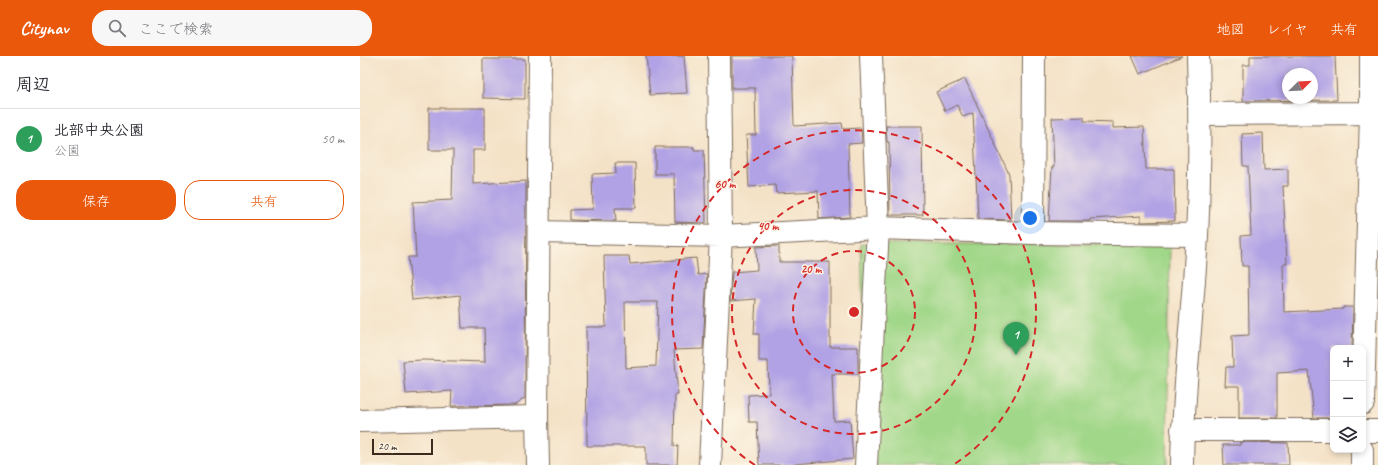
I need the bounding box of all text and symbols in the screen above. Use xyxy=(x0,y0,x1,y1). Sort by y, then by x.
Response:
search box xyxy=(92,10,372,46)
text: Citynav xyxy=(20,16,68,40)
icon: search xyxy=(106,17,128,39)
text: ここで検索 xyxy=(138,20,213,39)
text: 地図 xyxy=(1217,21,1245,38)
text: レイヤ xyxy=(1267,21,1308,38)
text: 共有 xyxy=(1330,21,1358,38)
north arrow xyxy=(1282,68,1318,104)
text: 周辺 xyxy=(16,74,50,95)
text: 北部中央公園 xyxy=(54,121,144,140)
text: 1 xyxy=(26,131,32,147)
text: 50 m xyxy=(322,131,344,147)
text: 公園 xyxy=(54,143,80,159)
text: 60 m xyxy=(715,176,737,192)
button: 保存 xyxy=(16,180,176,220)
button: 共有 xyxy=(184,180,344,220)
your location xyxy=(1020,208,1040,228)
text: 40 m xyxy=(758,218,779,234)
text: 20 m xyxy=(801,261,822,277)
centre of rings xyxy=(847,305,861,319)
pin: 1 xyxy=(1003,322,1029,355)
map controls xyxy=(1330,345,1366,453)
button: + xyxy=(1330,345,1366,381)
button: − xyxy=(1330,381,1366,417)
button: layers xyxy=(1330,417,1366,453)
scale bar xyxy=(372,437,433,456)
text: 20 m xyxy=(378,439,397,453)

